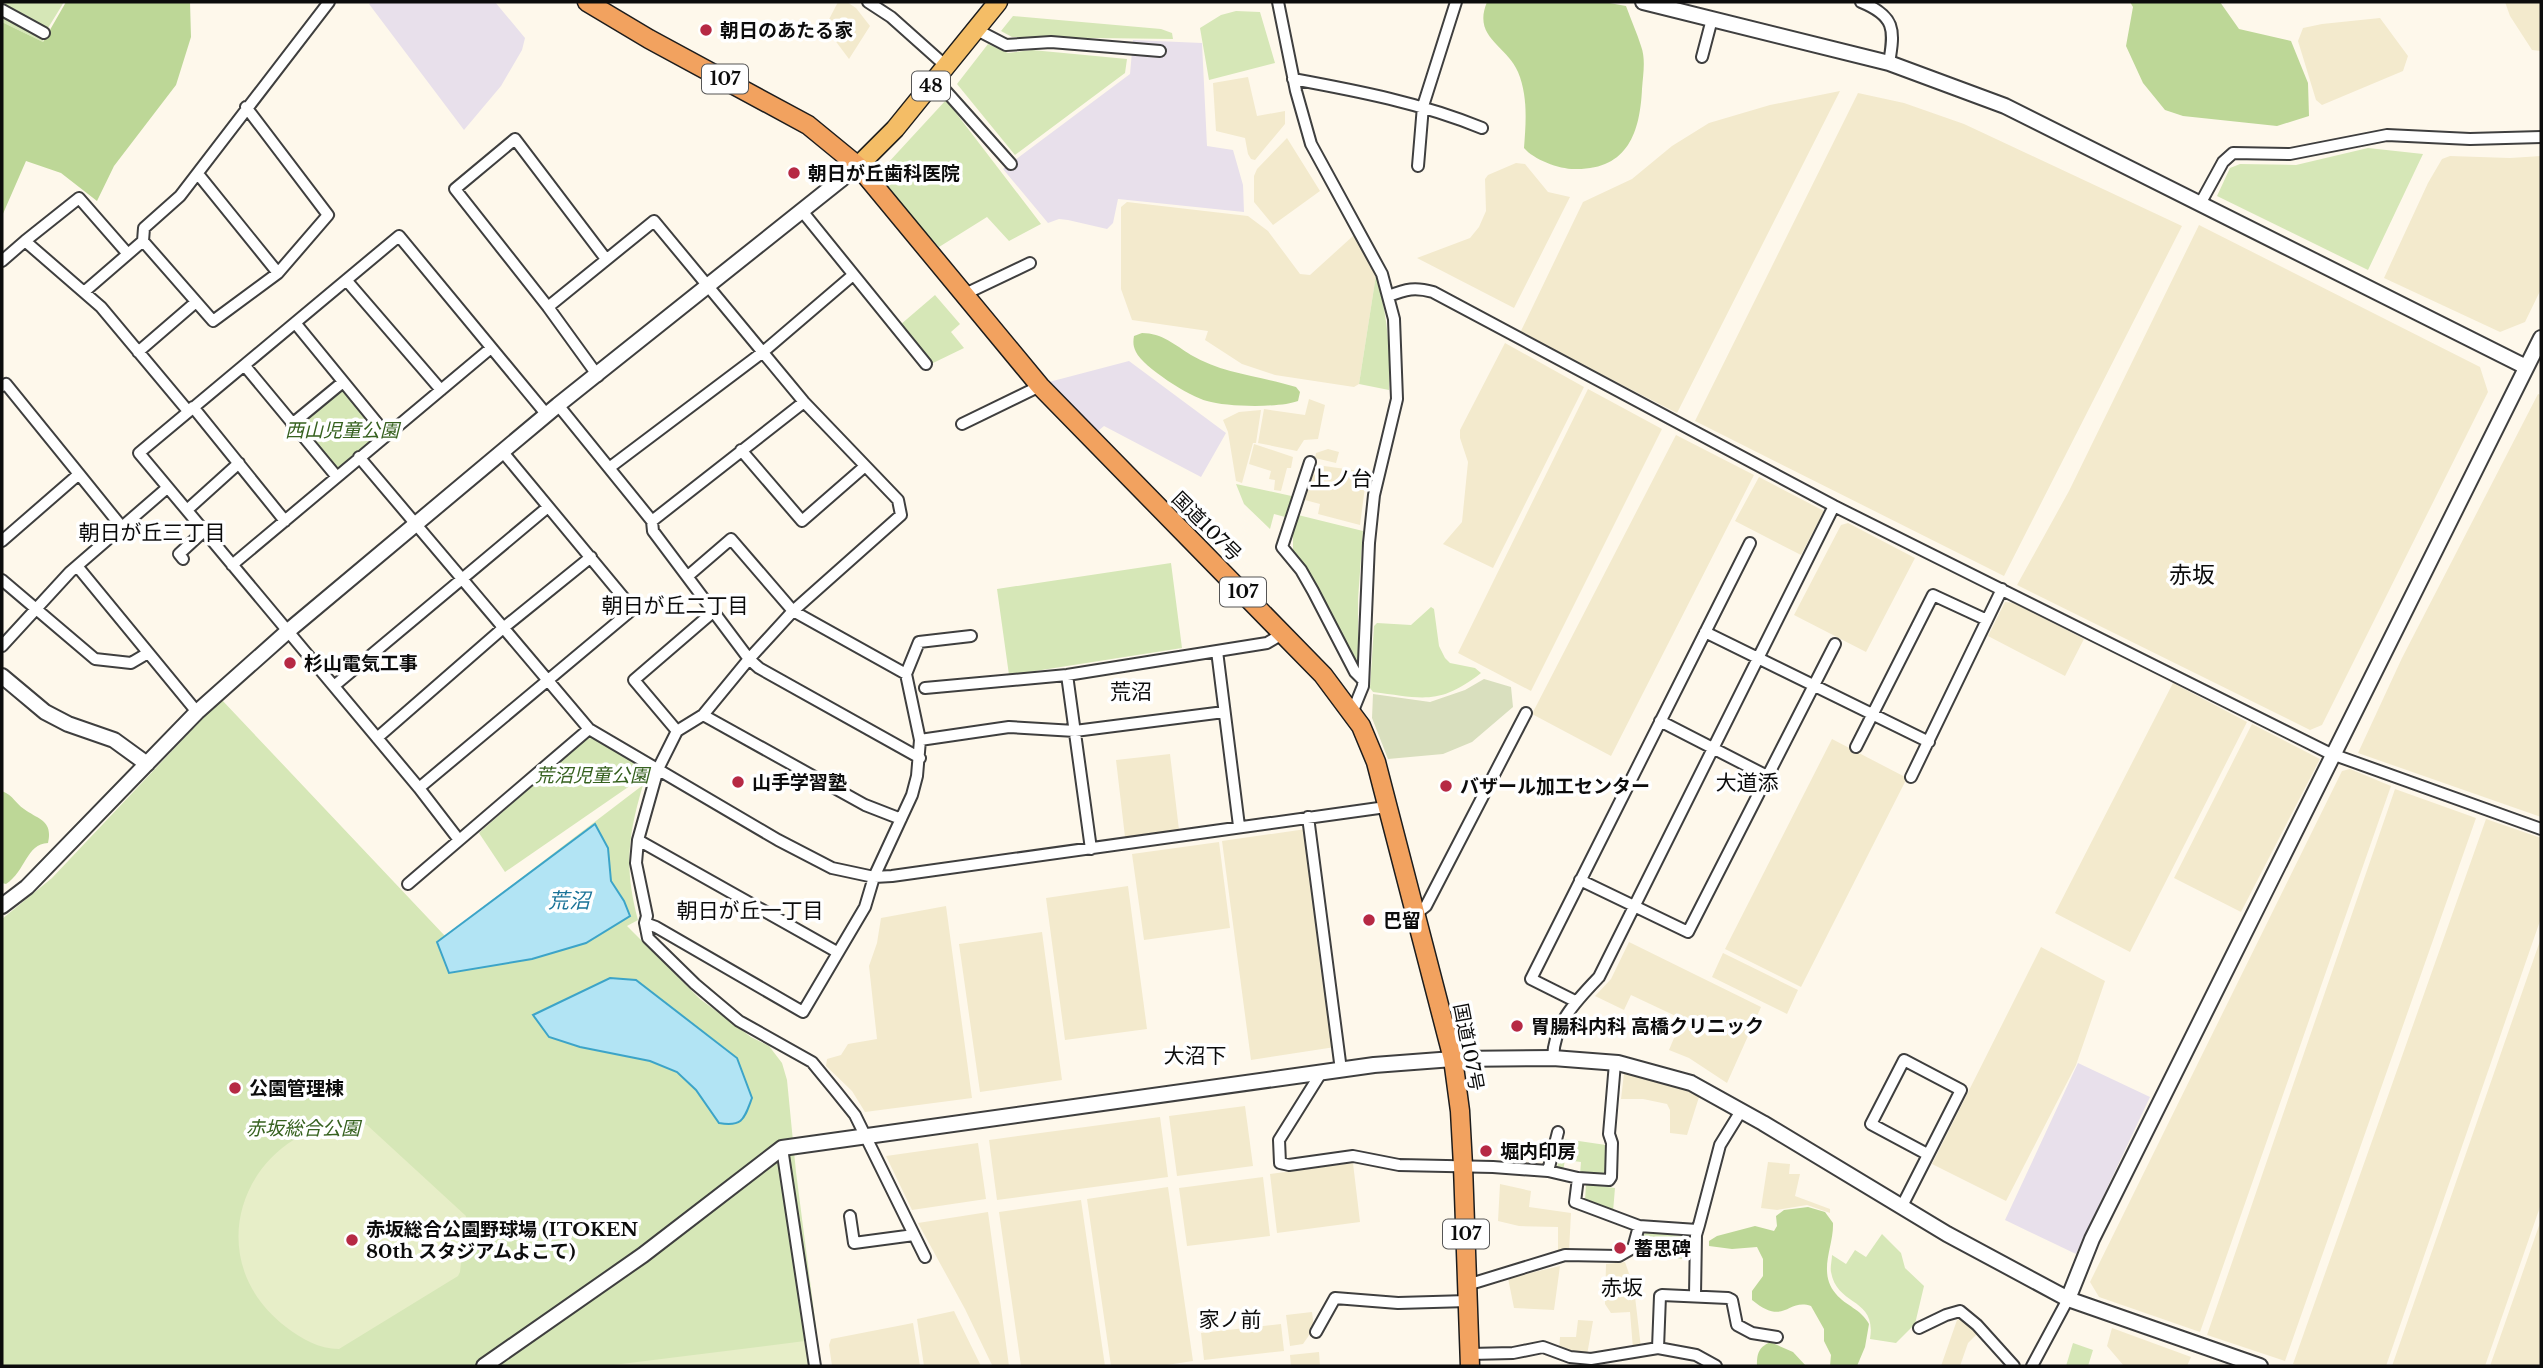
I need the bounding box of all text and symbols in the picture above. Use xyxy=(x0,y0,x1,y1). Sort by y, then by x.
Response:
place label: 朝日のあたる家 xyxy=(720,19,853,42)
marker: 朝日のあたる家 xyxy=(698,22,714,38)
road number: 107 xyxy=(702,64,748,94)
road number: 48 xyxy=(912,72,950,100)
place label: 朝日が丘歯科医院 xyxy=(808,162,960,185)
marker: 朝日が丘歯科医院 xyxy=(786,165,802,181)
park label: 西山児童公園 xyxy=(285,419,402,442)
district label: 上ノ台 xyxy=(1310,466,1373,492)
street label: 国道107号 xyxy=(1167,487,1246,566)
district label: 朝日が丘三丁目 xyxy=(79,520,226,546)
district label: 赤坂 xyxy=(2169,561,2215,589)
road number: 107 xyxy=(1220,578,1266,606)
district label: 朝日が丘二丁目 xyxy=(602,593,749,619)
place label: 杉山電気工事 xyxy=(304,652,418,675)
marker: 杉山電気工事 xyxy=(282,655,298,671)
district label: 荒沼 xyxy=(1110,679,1152,705)
park label: 荒沼児童公園 xyxy=(535,764,652,787)
district label: 大道添 xyxy=(1716,770,1779,796)
place label: 山手学習塾 xyxy=(752,771,847,794)
marker: 山手学習塾 xyxy=(730,774,746,790)
place label: バザール加工センター xyxy=(1460,775,1650,798)
marker: バザール加工センター xyxy=(1438,778,1454,794)
water label: 荒沼 xyxy=(548,888,593,914)
district label: 朝日が丘一丁目 xyxy=(677,898,824,924)
place label: 巴留 xyxy=(1383,909,1421,932)
marker: 巴留 xyxy=(1361,912,1377,928)
street label: 国道107号 xyxy=(1449,1001,1488,1093)
place label: 胃腸科内科 高橋クリニック xyxy=(1531,1015,1764,1038)
marker: 胃腸科内科 高橋クリニック xyxy=(1509,1018,1525,1034)
district label: 大沼下 xyxy=(1164,1043,1227,1069)
place label: 公園管理棟 xyxy=(249,1077,344,1100)
marker: 公園管理棟 xyxy=(227,1080,243,1096)
park label: 赤坂総合公園 xyxy=(246,1117,363,1140)
place label: 堀内印房 xyxy=(1500,1140,1576,1163)
marker: 堀内印房 xyxy=(1478,1143,1494,1159)
place label: 赤坂総合公園野球場 (ITOKEN 80th スタジアムよこて) xyxy=(366,1218,638,1263)
road number: 107 xyxy=(1443,1219,1489,1248)
marker: 赤坂総合公園野球場 (ITOKEN 80th スタジアムよこて) xyxy=(344,1232,360,1248)
place label: 蓄思碑 xyxy=(1634,1237,1691,1260)
marker: 蓄思碑 xyxy=(1612,1240,1628,1256)
district label: 赤坂 xyxy=(1601,1275,1643,1301)
district label: 家ノ前 xyxy=(1199,1307,1262,1333)

